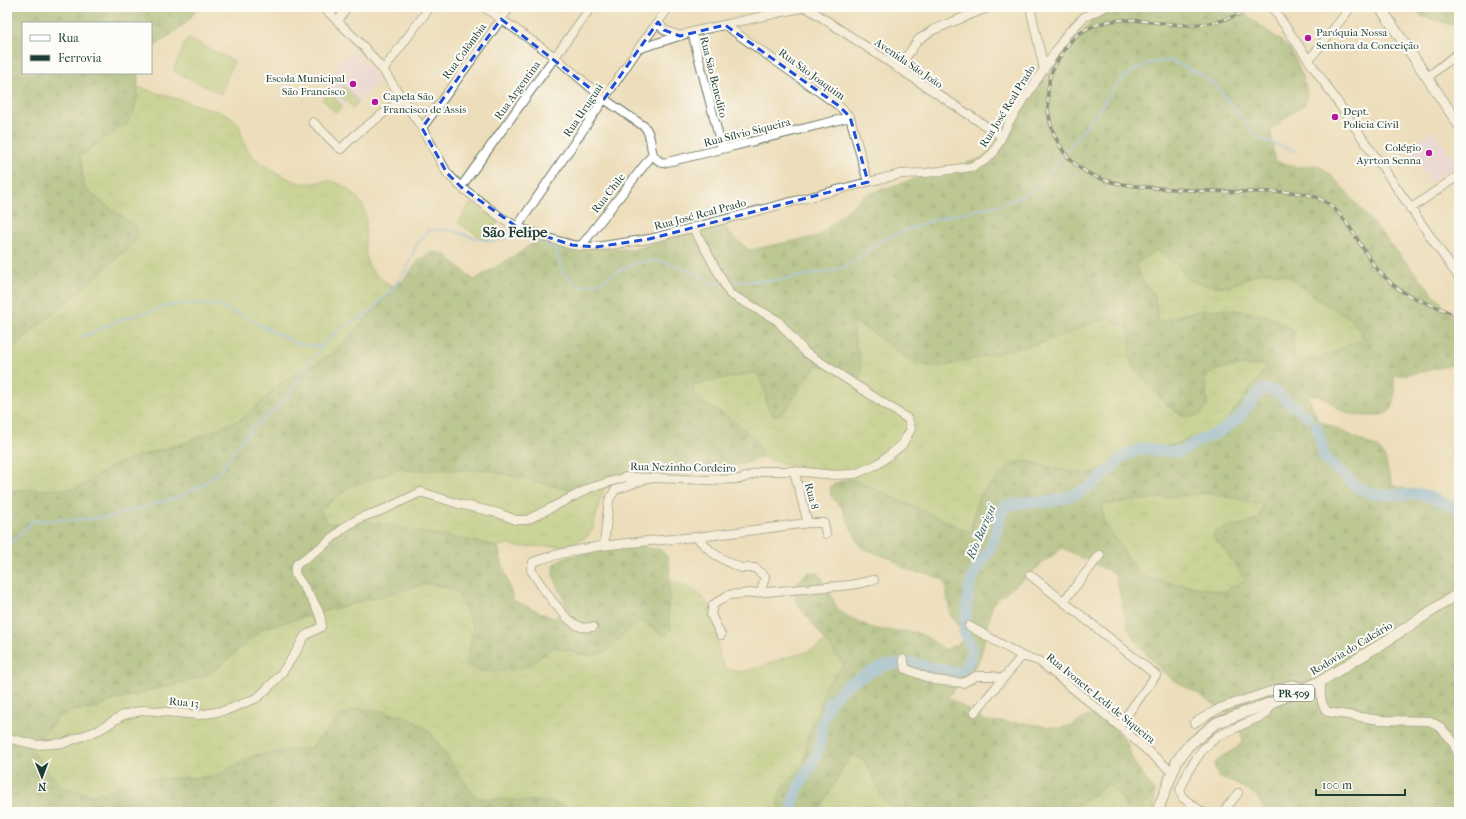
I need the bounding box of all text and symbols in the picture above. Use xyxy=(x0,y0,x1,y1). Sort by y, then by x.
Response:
street label: Rua Colômbia xyxy=(440,20,490,82)
legend xyxy=(22,22,152,74)
place label: Paróquia Nossa Senhora da Conceição xyxy=(1316,26,1419,52)
text: Rua xyxy=(58,31,79,45)
marker: Paróquia Nossa Senhora da Conceição xyxy=(1303,33,1313,43)
street label: Rua São Benedito xyxy=(697,35,730,119)
street label: Avenida São João xyxy=(871,35,946,91)
street label: Rua São Joaquim xyxy=(776,46,848,103)
text: Ferrovia xyxy=(58,51,102,65)
street label: Rua Argentina xyxy=(492,58,544,122)
street label: Rua José Real Prado xyxy=(977,62,1038,150)
place label: Escola Municipal São Francisco xyxy=(265,72,345,98)
marker: Escola Municipal São Francisco xyxy=(348,79,358,89)
street label: Rua Uruguai xyxy=(561,80,606,139)
place label: Capela São Francisco de Assis xyxy=(383,90,466,116)
marker: Capela São Francisco de Assis xyxy=(370,97,380,107)
place label: Dept. Policia Civil xyxy=(1343,105,1399,131)
marker: Dept. Policia Civil xyxy=(1330,112,1340,122)
street label: Rua Sílvio Siqueira xyxy=(702,115,793,150)
place label: Colégio Ayrton Senna xyxy=(1356,141,1422,167)
marker: Colégio Ayrton Senna xyxy=(1424,148,1434,158)
street label: Rua Chile xyxy=(589,170,628,216)
street label: Rua José Real Prado xyxy=(653,196,748,233)
district label: São Felipe xyxy=(483,223,548,241)
street label: Rua Nezinho Cordeiro xyxy=(630,460,736,475)
street label: Rua 8 xyxy=(802,481,821,511)
water label: Rio Barigui xyxy=(963,501,999,562)
street label: Rodovia do Calcário xyxy=(1308,619,1395,678)
street label: Rua Ivonete Ledi de Siqueira xyxy=(1044,650,1159,747)
road number: PR-509 xyxy=(1274,685,1314,701)
street label: Rua 13 xyxy=(168,695,199,710)
north arrow xyxy=(22,757,62,797)
scale bar xyxy=(1316,771,1405,797)
text: 100 m xyxy=(1322,778,1352,792)
text: N xyxy=(37,780,46,793)

